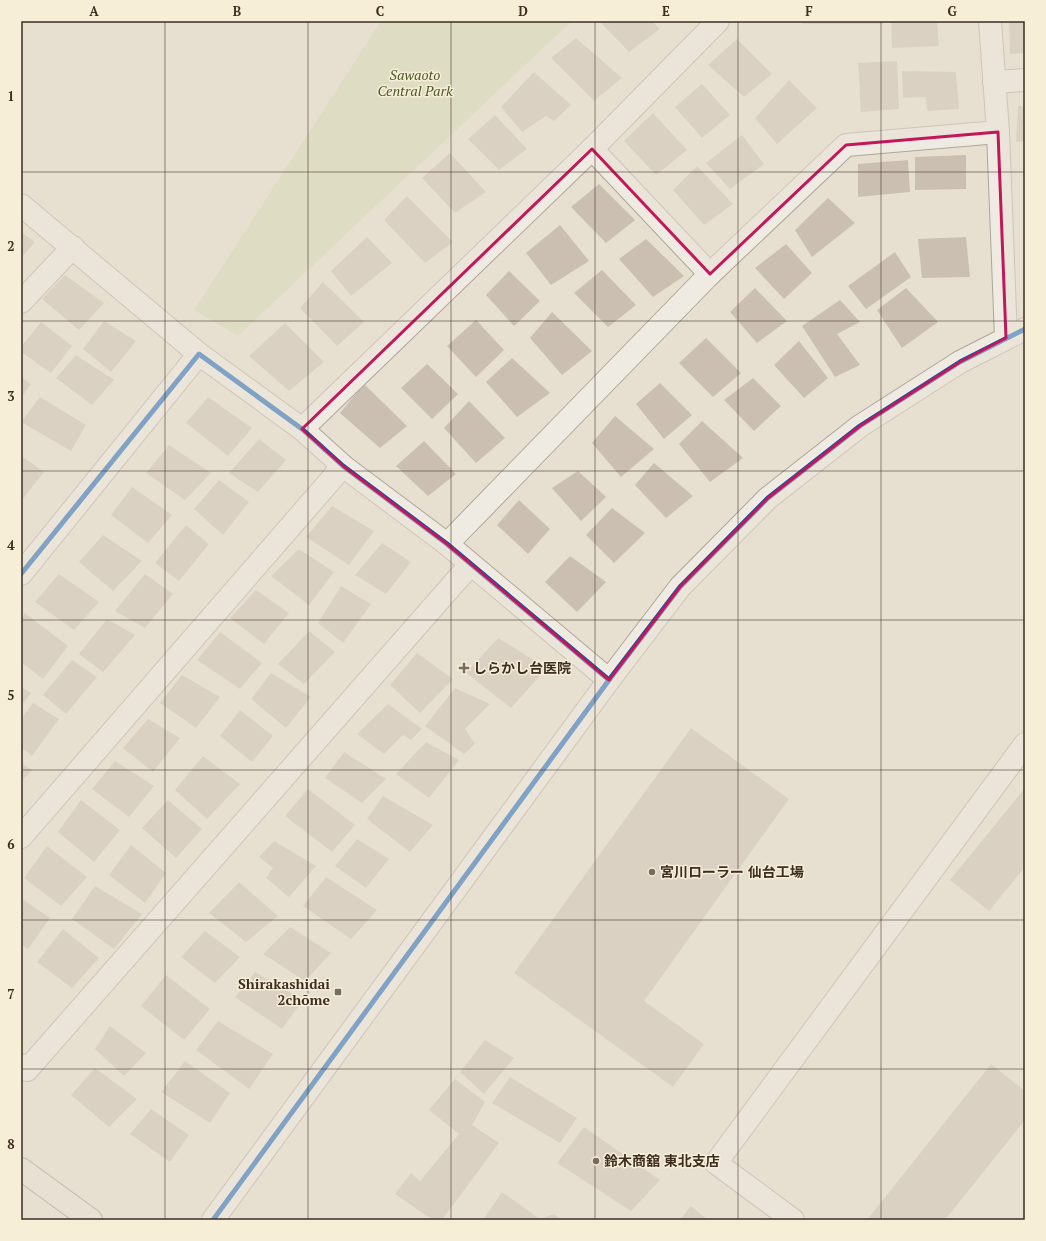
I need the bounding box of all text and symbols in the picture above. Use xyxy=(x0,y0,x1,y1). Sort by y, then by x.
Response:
text: A xyxy=(89,2,99,20)
text: B xyxy=(233,2,241,20)
text: C xyxy=(376,2,384,20)
text: D xyxy=(518,2,528,20)
text: E xyxy=(662,2,670,20)
text: F xyxy=(805,2,813,20)
text: G xyxy=(947,2,957,20)
park label: Sawaoto Central Park xyxy=(377,65,453,100)
text: 1 xyxy=(7,87,15,105)
text: 2 xyxy=(7,237,15,255)
text: 3 xyxy=(7,387,15,405)
text: 4 xyxy=(7,536,15,554)
place label: しらかし台医院 xyxy=(473,658,571,677)
marker: しらかし台医院 xyxy=(458,662,470,674)
text: 5 xyxy=(7,686,15,704)
text: 6 xyxy=(7,835,15,853)
place label: 宮川ローラー 仙台工場 xyxy=(660,862,804,881)
marker: 宮川ローラー 仙台工場 xyxy=(647,867,657,877)
place label: Shirakashidai 2chōme xyxy=(238,974,330,1009)
text: 7 xyxy=(7,985,15,1003)
marker: Shirakashidai 2chōme xyxy=(333,987,343,997)
text: 8 xyxy=(7,1135,15,1153)
place label: 鈴木商舘 東北支店 xyxy=(604,1151,720,1170)
marker: 鈴木商舘 東北支店 xyxy=(591,1156,601,1166)

